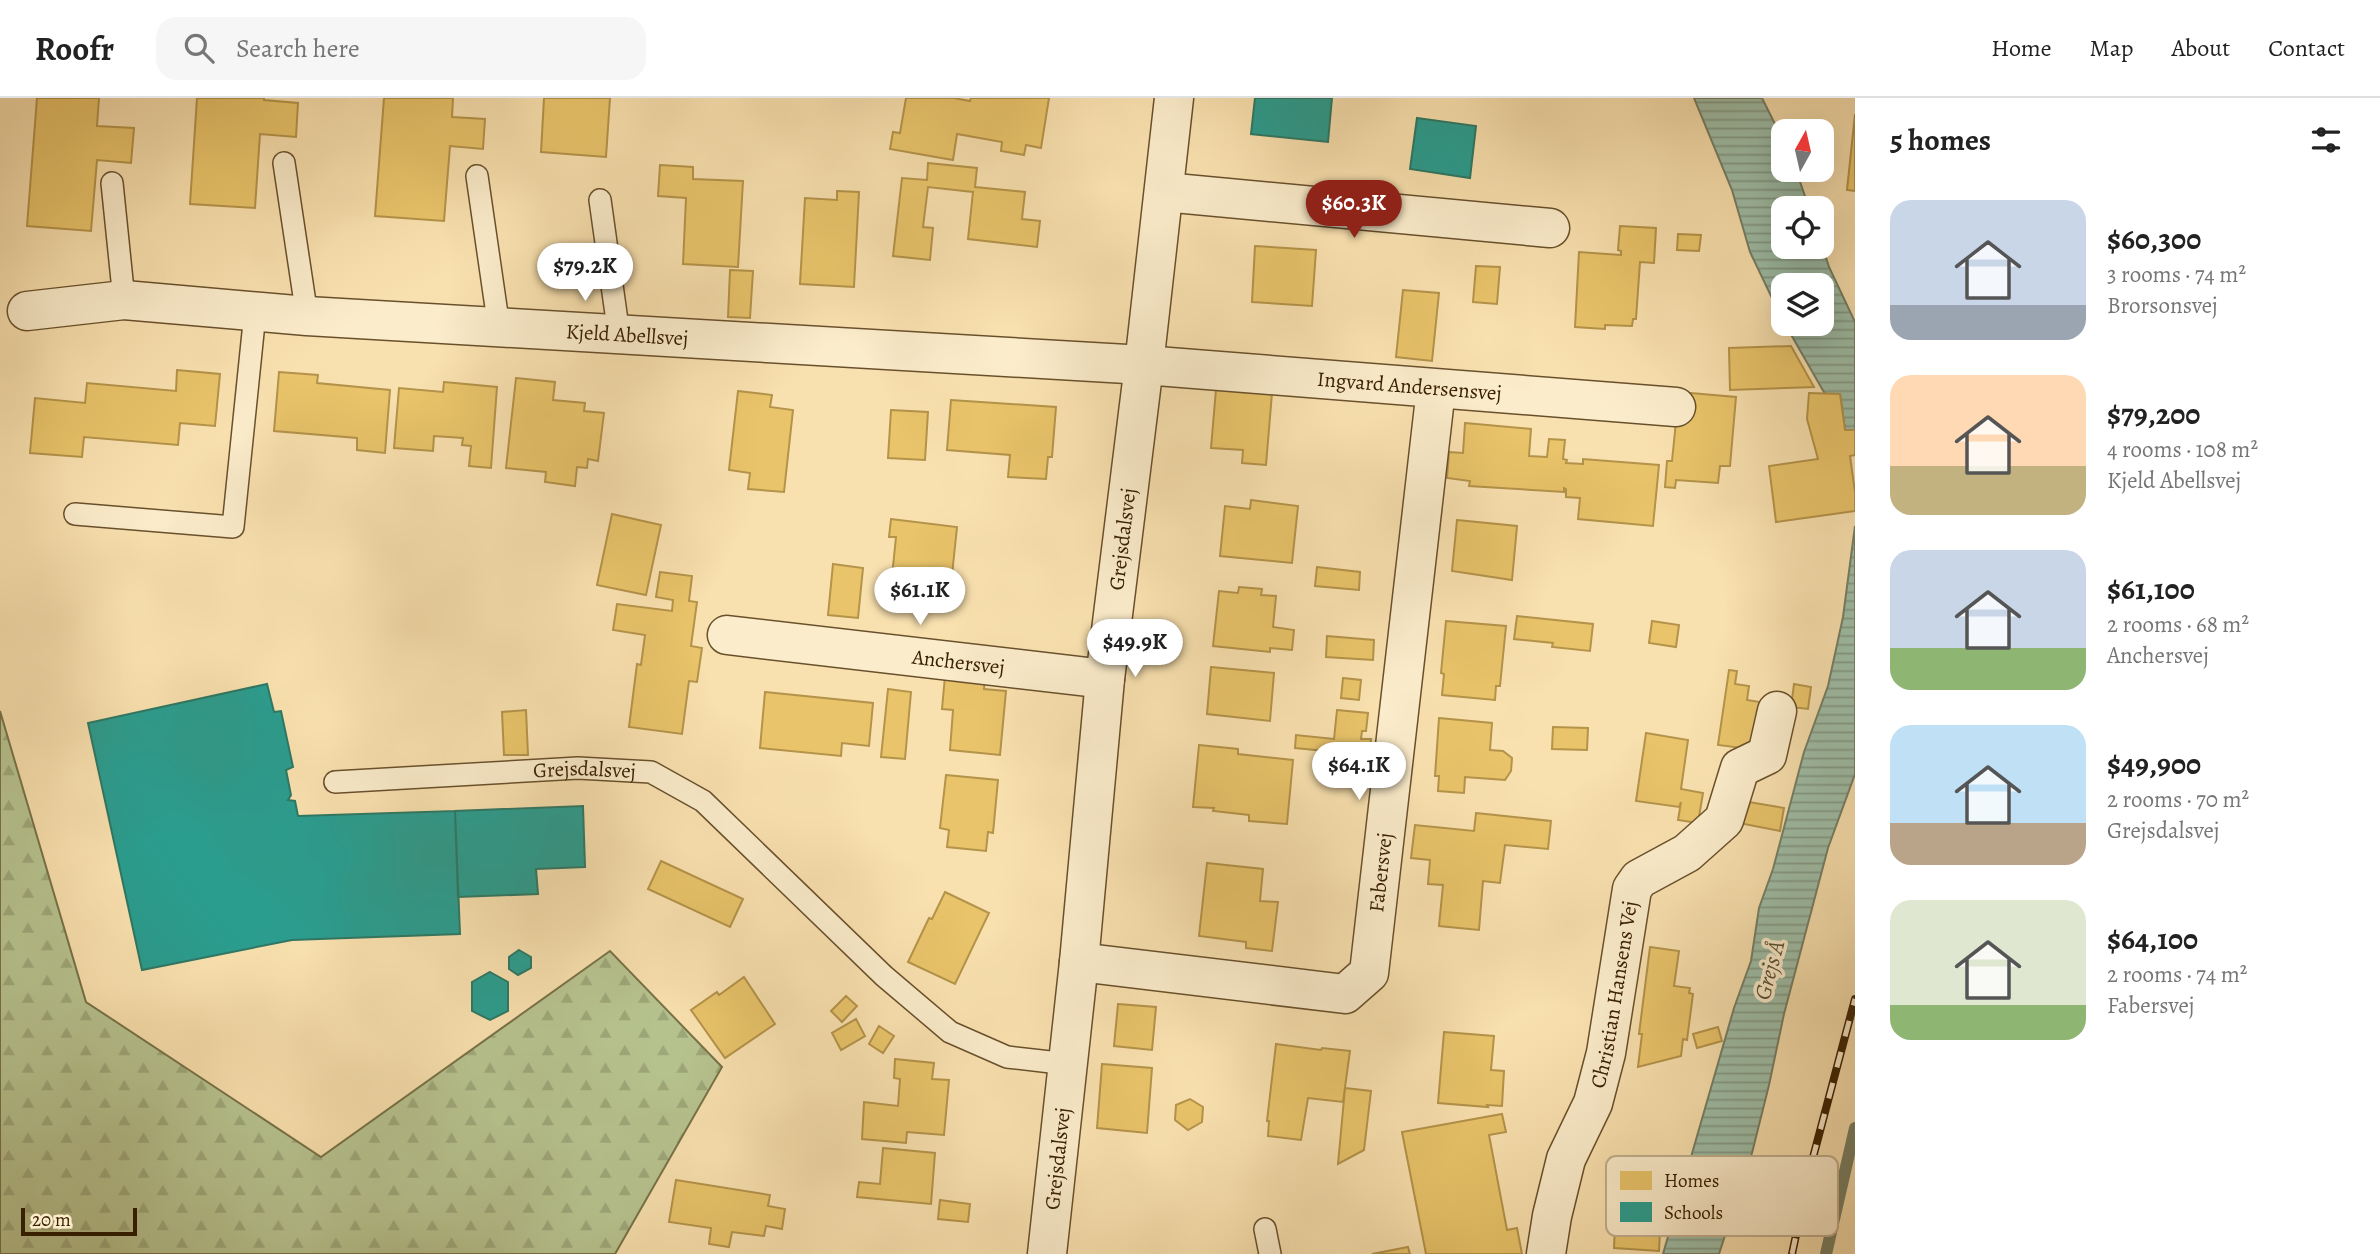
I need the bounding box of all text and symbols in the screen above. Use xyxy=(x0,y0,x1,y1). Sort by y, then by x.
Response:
search box xyxy=(156,17,646,80)
text: Roofr xyxy=(35,26,114,71)
icon: search xyxy=(180,29,218,67)
text: Search here xyxy=(236,31,360,66)
text: Home xyxy=(1991,32,2052,64)
text: Map xyxy=(2090,32,2134,64)
text: About xyxy=(2172,32,2230,64)
text: Contact xyxy=(2268,32,2345,64)
north arrow xyxy=(1771,119,1834,182)
map controls xyxy=(1771,119,1834,336)
text: 5 homes xyxy=(1890,120,1991,160)
icon: filters xyxy=(2307,121,2345,159)
pin: $60.3K xyxy=(1297,180,1411,240)
text: $60.3K xyxy=(1322,187,1386,218)
button: locate xyxy=(1771,196,1834,259)
text: $60,300 xyxy=(2107,219,2201,259)
icon: home xyxy=(1946,228,2030,312)
pin: $79.2K xyxy=(528,244,642,303)
text: $79.2K xyxy=(553,250,617,281)
text: 3 rooms · 74 m² xyxy=(2107,259,2246,290)
button: layers xyxy=(1771,273,1834,336)
text: Brorsonsvej xyxy=(2107,290,2218,321)
street label: Kjeld Abellsvej xyxy=(565,317,689,352)
street label: Ingvard Andersensvej xyxy=(1316,365,1503,407)
text: $79,200 xyxy=(2107,394,2200,434)
icon: home xyxy=(1946,403,2030,487)
text: 4 rooms · 108 m² xyxy=(2107,434,2258,465)
text: Kjeld Abellsvej xyxy=(2107,465,2241,496)
street label: Grejsdalsvej xyxy=(1102,486,1143,592)
pin: $61.1K xyxy=(863,568,977,627)
text: $61,100 xyxy=(2107,569,2195,609)
text: $61.1K xyxy=(890,574,950,605)
icon: home xyxy=(1946,578,2030,662)
text: 2 rooms · 68 m² xyxy=(2107,609,2249,640)
pin: $49.9K xyxy=(1078,620,1192,679)
text: $49.9K xyxy=(1103,626,1167,657)
text: Anchersvej xyxy=(2107,640,2209,671)
street label: Anchersvej xyxy=(910,643,1006,681)
pin: $64.1K xyxy=(1302,742,1416,802)
text: $49,900 xyxy=(2107,744,2201,784)
text: $64.1K xyxy=(1328,749,1390,780)
icon: home xyxy=(1946,753,2030,837)
street label: Grejsdalsvej xyxy=(532,754,637,785)
text: 2 rooms · 70 m² xyxy=(2107,784,2249,815)
text: Grejsdalsvej xyxy=(2107,815,2220,846)
street label: Fabersvej xyxy=(1362,831,1399,914)
street label: Christian Hansens Vej xyxy=(1583,899,1644,1091)
text: $64,100 xyxy=(2107,919,2198,959)
icon: home xyxy=(1946,928,2030,1012)
water label: Grejs Å xyxy=(1747,937,1792,1003)
text: 2 rooms · 74 m² xyxy=(2107,959,2247,990)
text: Fabersvej xyxy=(2107,990,2194,1021)
street label: Grejsdalsvej xyxy=(1038,1106,1077,1211)
legend xyxy=(1606,1156,1838,1236)
text: Homes xyxy=(1664,1168,1719,1194)
text: Schools xyxy=(1664,1200,1723,1226)
scale bar xyxy=(21,1205,136,1237)
text: 20 m xyxy=(32,1207,71,1233)

